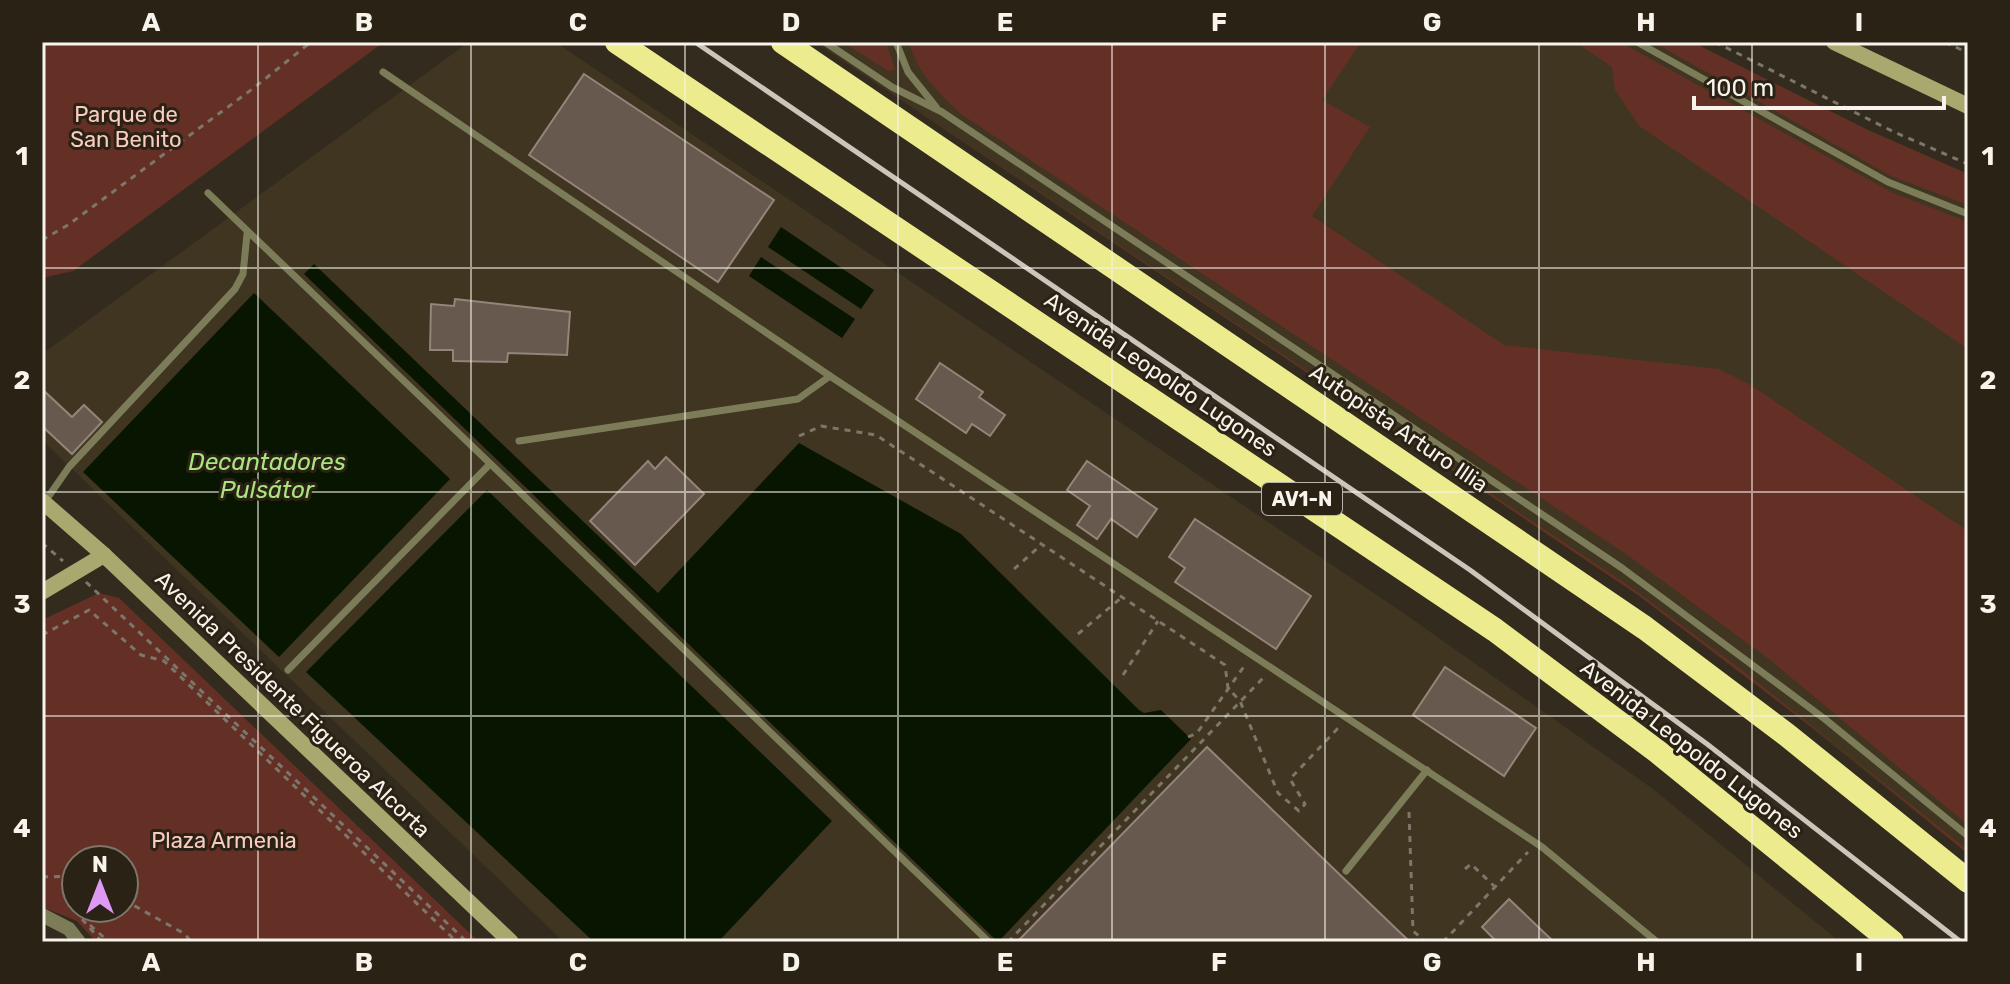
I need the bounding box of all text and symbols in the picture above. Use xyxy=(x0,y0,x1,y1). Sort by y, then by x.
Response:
text: A xyxy=(142,7,161,38)
text: B xyxy=(355,7,373,38)
text: C xyxy=(569,7,587,38)
text: D xyxy=(782,7,800,38)
text: E xyxy=(997,7,1013,38)
text: F xyxy=(1211,7,1227,38)
text: G xyxy=(1423,7,1441,38)
text: H xyxy=(1636,7,1656,38)
text: I xyxy=(1855,7,1863,38)
scale bar xyxy=(1694,60,1944,110)
text: 100 m xyxy=(1706,74,1774,102)
park label: Parque de San Benito xyxy=(70,101,182,153)
text: 1 xyxy=(16,141,28,172)
text: 1 xyxy=(1982,141,1994,172)
street label: Avenida Leopoldo Lugones xyxy=(1039,286,1282,462)
street label: Autopista Arturo Illia xyxy=(1304,359,1493,498)
text: 2 xyxy=(14,365,30,396)
text: 2 xyxy=(1980,365,1996,396)
water label: Decantadores Pulsátor xyxy=(188,448,346,504)
road number: AV1-N xyxy=(1262,483,1342,515)
street label: Avenida Presidente Figueroa Alcorta xyxy=(149,565,436,843)
text: 3 xyxy=(13,589,31,620)
text: 3 xyxy=(1979,589,1997,620)
street label: Avenida Leopoldo Lugones xyxy=(1575,654,1808,845)
text: 4 xyxy=(13,813,31,844)
text: 4 xyxy=(1979,813,1997,844)
park label: Plaza Armenia xyxy=(151,827,297,854)
north arrow xyxy=(60,844,140,924)
text: N xyxy=(92,851,108,878)
text: A xyxy=(142,947,161,978)
text: B xyxy=(355,947,373,978)
text: C xyxy=(569,947,587,978)
text: D xyxy=(782,947,800,978)
text: E xyxy=(997,947,1013,978)
text: F xyxy=(1211,947,1227,978)
text: G xyxy=(1423,947,1441,978)
text: H xyxy=(1636,947,1656,978)
text: I xyxy=(1855,947,1863,978)

